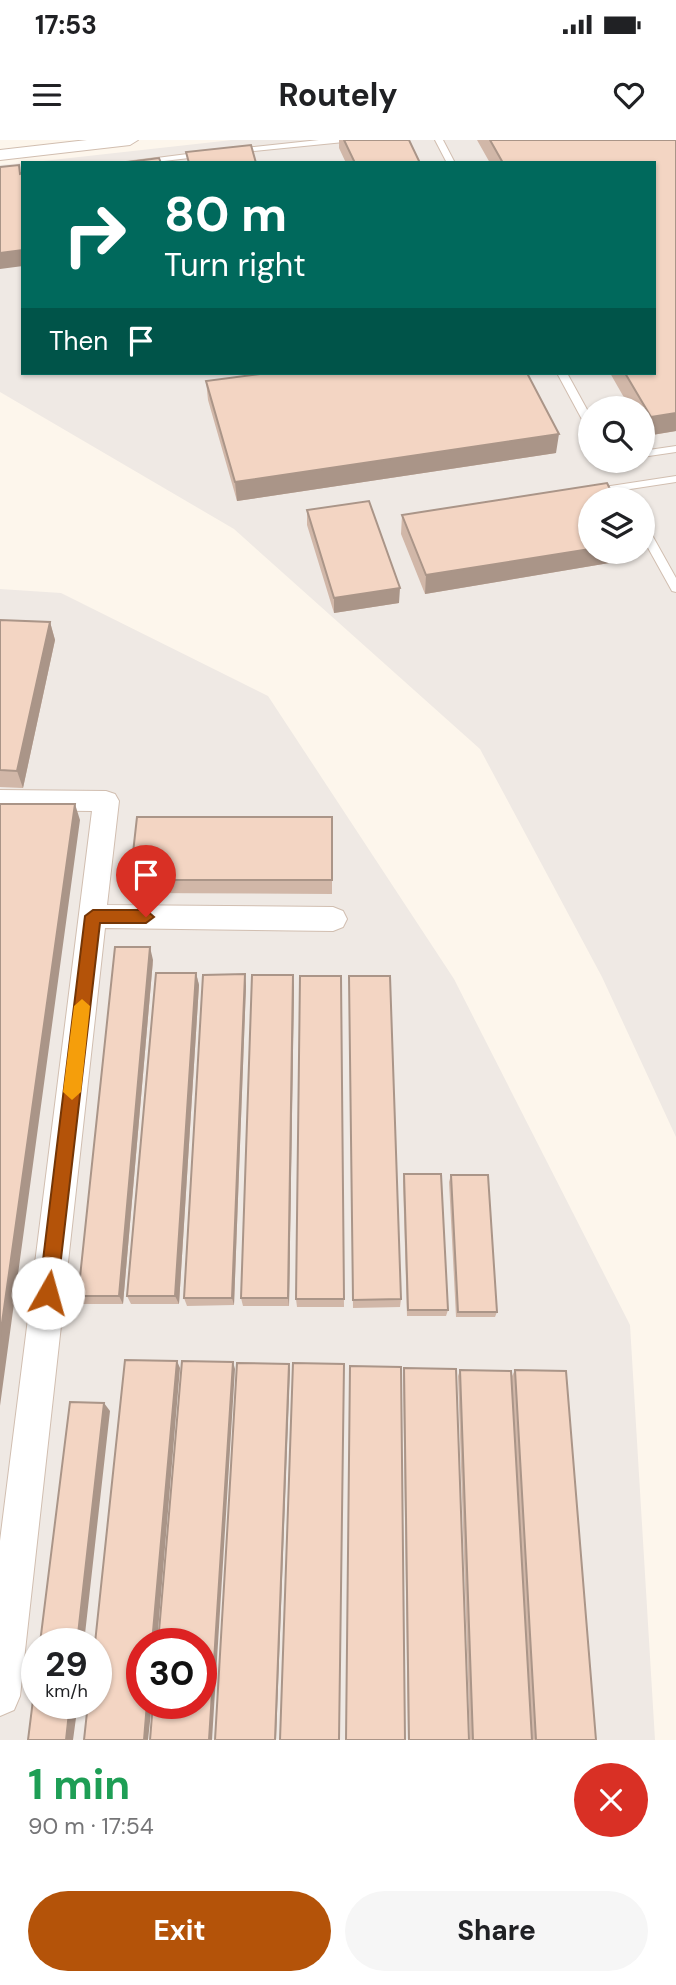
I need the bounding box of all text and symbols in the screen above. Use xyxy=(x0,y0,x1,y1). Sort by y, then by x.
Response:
text: 17:53 xyxy=(35,8,97,42)
text: Routely xyxy=(278,74,398,116)
icon: menu xyxy=(28,76,66,114)
icon: heart xyxy=(610,76,648,114)
text: 80 m xyxy=(164,182,287,246)
icon: right xyxy=(49,189,140,280)
text: Turn right xyxy=(164,244,306,286)
icon: arrive xyxy=(122,322,160,360)
text: Then xyxy=(49,324,108,358)
map controls xyxy=(578,396,655,564)
button: search xyxy=(578,396,655,473)
button: layers xyxy=(578,487,655,564)
pin xyxy=(116,845,176,917)
icon: arrive xyxy=(127,856,165,894)
position arrow xyxy=(11,1256,85,1330)
speed limit sign: 30 xyxy=(126,1628,217,1719)
text: 29 xyxy=(45,1641,88,1687)
text: km/h xyxy=(45,1679,88,1703)
text: 1 min xyxy=(28,1757,130,1812)
button: close xyxy=(574,1763,648,1837)
text: 90 m · 17:54 xyxy=(28,1811,154,1841)
button: Exit xyxy=(28,1891,331,1971)
button: Share xyxy=(345,1891,648,1971)

